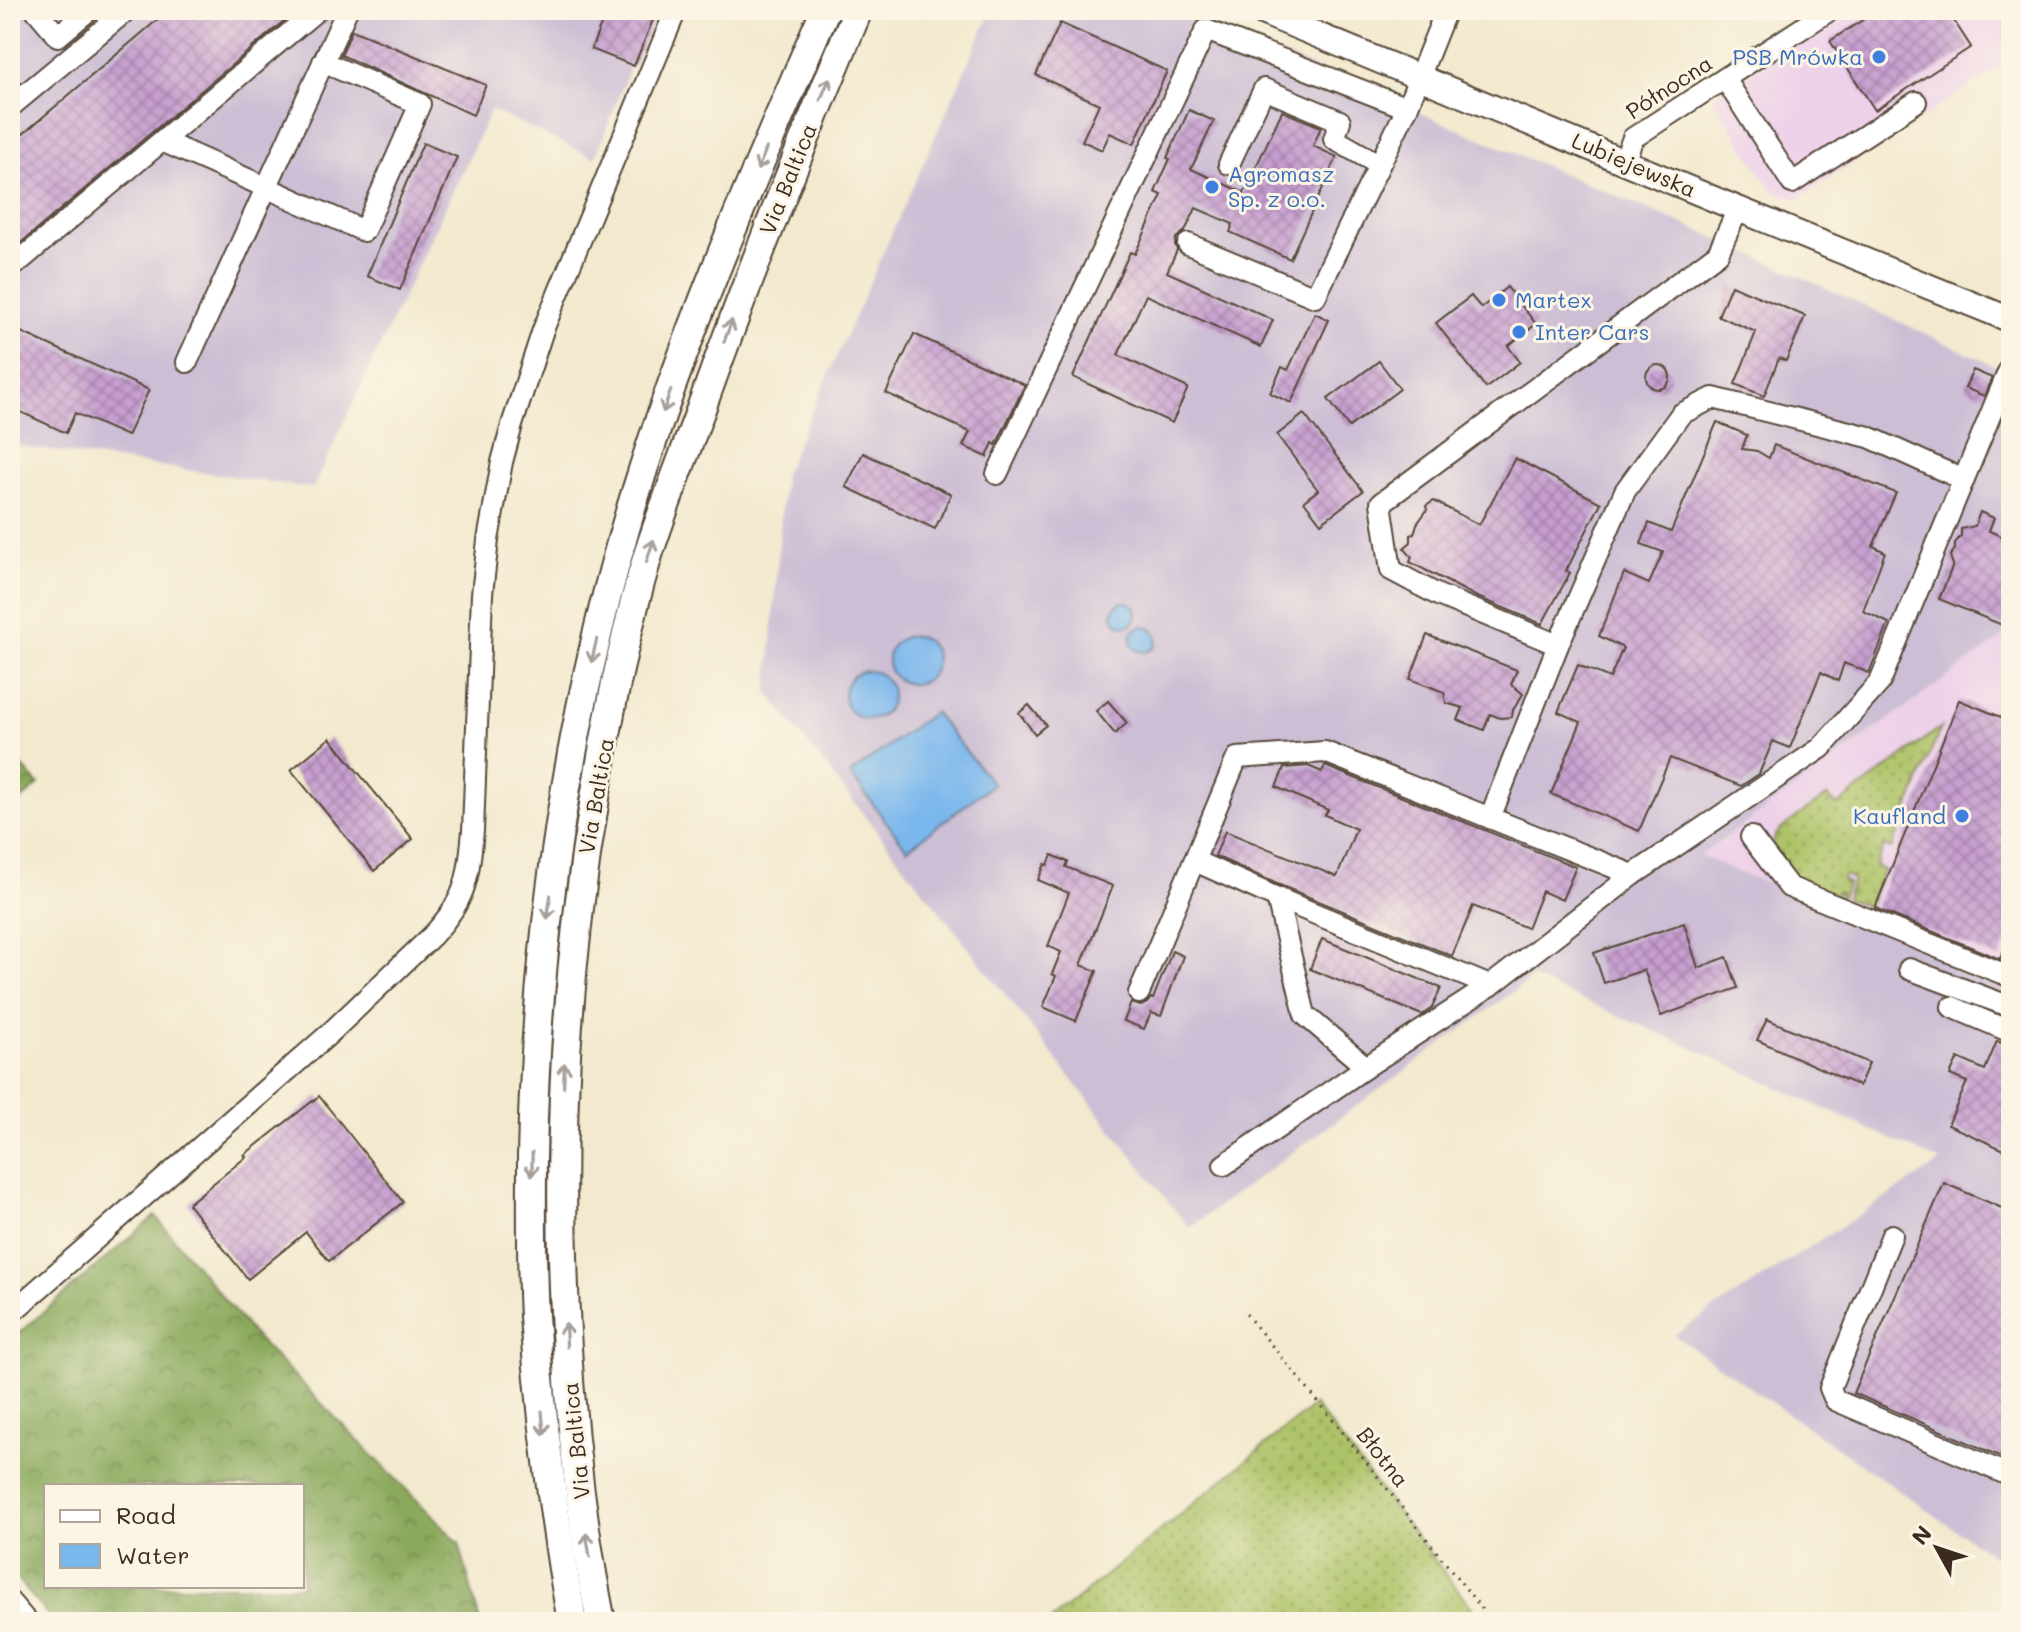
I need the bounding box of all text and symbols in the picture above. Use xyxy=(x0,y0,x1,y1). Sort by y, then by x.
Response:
place label: PSB Mrówka xyxy=(1732,42,1863,71)
street label: Północna xyxy=(1620,48,1717,125)
marker: PSB Mrówka xyxy=(1870,48,1888,66)
one-way arrow xyxy=(819,77,833,102)
street label: Via Baltica xyxy=(752,119,823,239)
street label: Lubiejewska xyxy=(1568,125,1701,204)
one-way arrow xyxy=(754,147,768,171)
place label: Agromasz Sp. z o.o. xyxy=(1228,159,1334,213)
marker: Agromasz Sp. z o.o. xyxy=(1203,178,1221,196)
place label: Martex xyxy=(1515,285,1592,314)
marker: Martex xyxy=(1490,291,1508,309)
place label: Inter Cars xyxy=(1535,317,1649,346)
one-way arrow xyxy=(722,318,737,343)
marker: Inter Cars xyxy=(1510,323,1528,341)
one-way arrow xyxy=(659,389,673,413)
one-way arrow xyxy=(644,539,658,564)
one-way arrow xyxy=(585,637,600,663)
street label: Via Baltica xyxy=(571,735,620,856)
place label: Kaufland xyxy=(1853,801,1946,830)
marker: Kaufland xyxy=(1953,807,1971,825)
one-way arrow xyxy=(541,893,556,919)
one-way arrow xyxy=(557,1062,572,1089)
one-way arrow xyxy=(525,1150,540,1177)
one-way arrow xyxy=(558,1322,573,1348)
street label: Via Baltica xyxy=(555,1381,596,1501)
one-way arrow xyxy=(536,1409,551,1436)
street label: Błotna xyxy=(1351,1421,1416,1493)
legend xyxy=(44,1484,304,1588)
text: Road xyxy=(116,1499,176,1530)
north arrow xyxy=(1897,1508,1977,1588)
text: N xyxy=(1905,1519,1938,1551)
one-way arrow xyxy=(580,1533,595,1558)
text: Water xyxy=(116,1539,190,1570)

